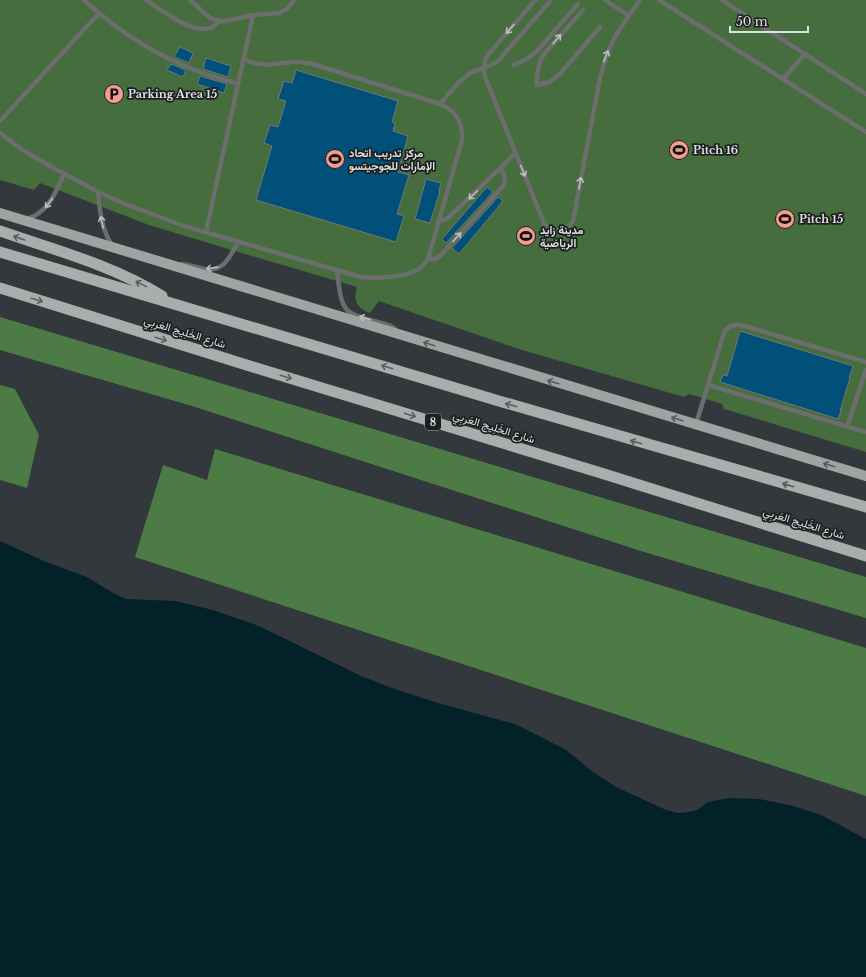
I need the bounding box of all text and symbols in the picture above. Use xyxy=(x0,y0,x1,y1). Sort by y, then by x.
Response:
scale bar xyxy=(730,8,808,34)
text: 50 m xyxy=(736,14,768,29)
one-way arrow xyxy=(505,24,514,35)
one-way arrow xyxy=(553,34,562,44)
one-way arrow xyxy=(603,51,611,63)
parking icon: Parking Area 15 xyxy=(103,83,125,105)
place label: Parking Area 15 xyxy=(128,87,218,101)
sports icon: Pitch 16 xyxy=(668,139,690,161)
place label: Pitch 16 xyxy=(693,143,738,157)
place label: مركز تدريب اتحاد الإمارات للجوجيتسو xyxy=(349,146,435,173)
sports icon: مركز تدريب اتحاد الإمارات للجوجيتسو xyxy=(324,148,346,170)
one-way arrow xyxy=(520,164,527,176)
one-way arrow xyxy=(576,177,584,190)
one-way arrow xyxy=(468,190,478,199)
one-way arrow xyxy=(45,197,53,208)
sports icon: Pitch 15 xyxy=(774,208,796,230)
place label: Pitch 15 xyxy=(799,212,844,226)
one-way arrow xyxy=(98,215,106,228)
place label: مدينة زايد الرياضية xyxy=(540,223,584,250)
sports icon: مدينة زايد الرياضية xyxy=(515,225,537,247)
one-way arrow xyxy=(453,232,462,242)
one-way arrow xyxy=(14,233,26,241)
one-way arrow xyxy=(206,264,219,272)
one-way arrow xyxy=(135,280,147,287)
one-way arrow xyxy=(31,297,44,304)
street label: شارع الخَلِيج العَربِي xyxy=(142,313,228,354)
one-way arrow xyxy=(359,314,372,321)
one-way arrow xyxy=(155,336,168,343)
one-way arrow xyxy=(422,340,435,347)
one-way arrow xyxy=(381,363,394,370)
one-way arrow xyxy=(279,374,292,381)
one-way arrow xyxy=(547,378,560,385)
one-way arrow xyxy=(505,401,518,408)
street label: شارع الخَلِيج العَربِي xyxy=(451,408,537,449)
one-way arrow xyxy=(403,412,416,419)
road number: 8 xyxy=(425,414,441,430)
one-way arrow xyxy=(671,415,684,422)
one-way arrow xyxy=(630,438,643,445)
one-way arrow xyxy=(822,461,835,468)
one-way arrow xyxy=(782,481,795,488)
street label: شارع الخَلِيج العَربِي xyxy=(761,504,847,545)

